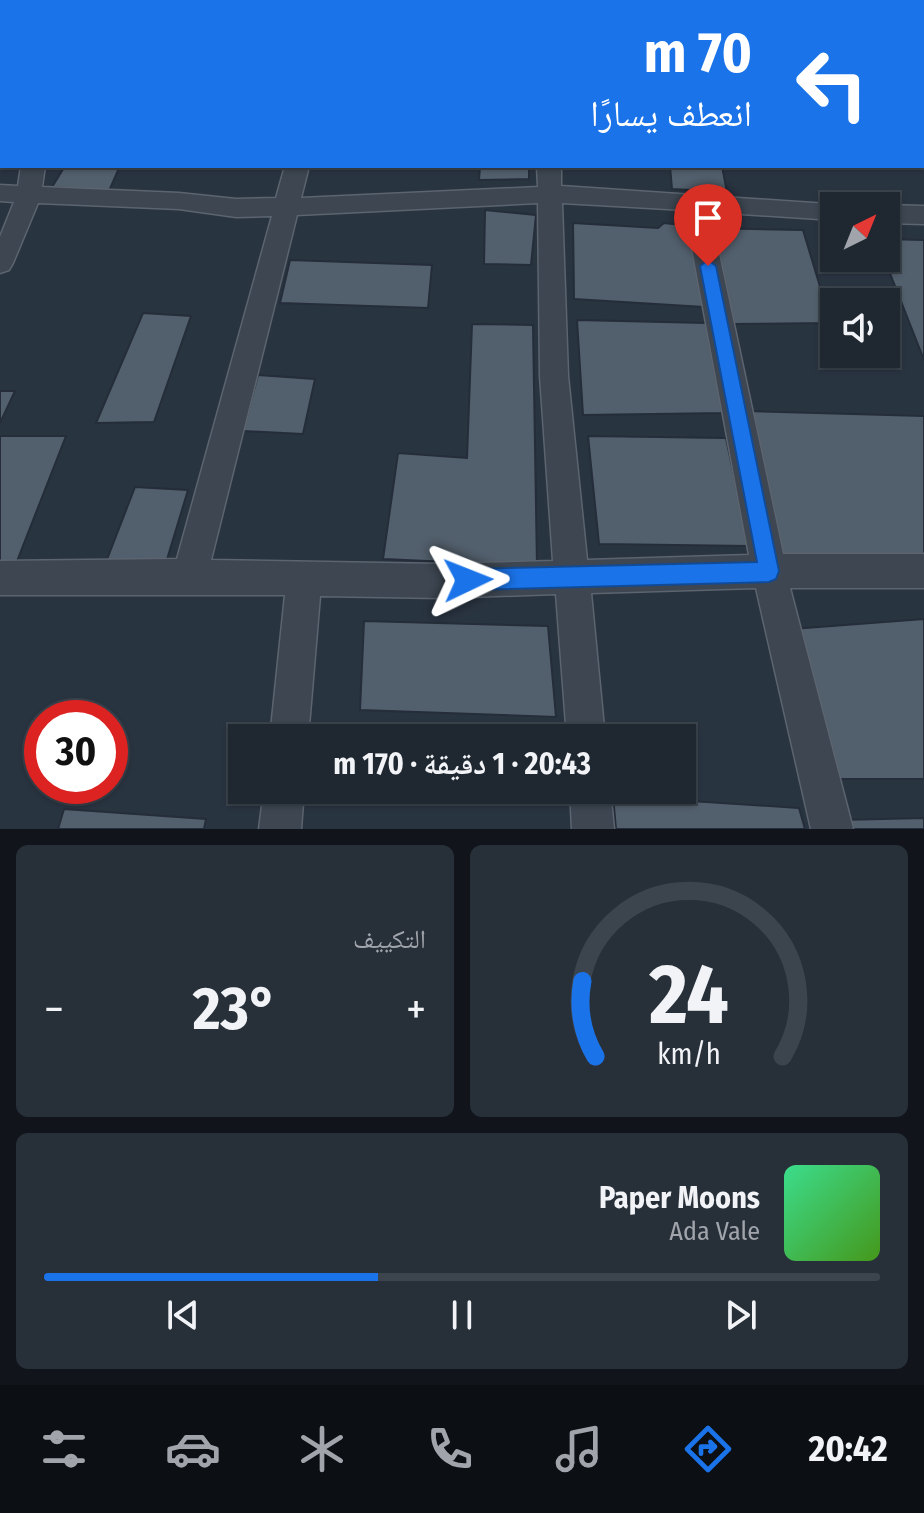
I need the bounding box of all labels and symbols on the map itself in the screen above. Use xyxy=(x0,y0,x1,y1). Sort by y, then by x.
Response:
pin xyxy=(674,184,742,266)
north arrow xyxy=(820,192,900,272)
position arrow xyxy=(426,538,510,622)
speed limit sign: 30 xyxy=(24,700,128,804)

